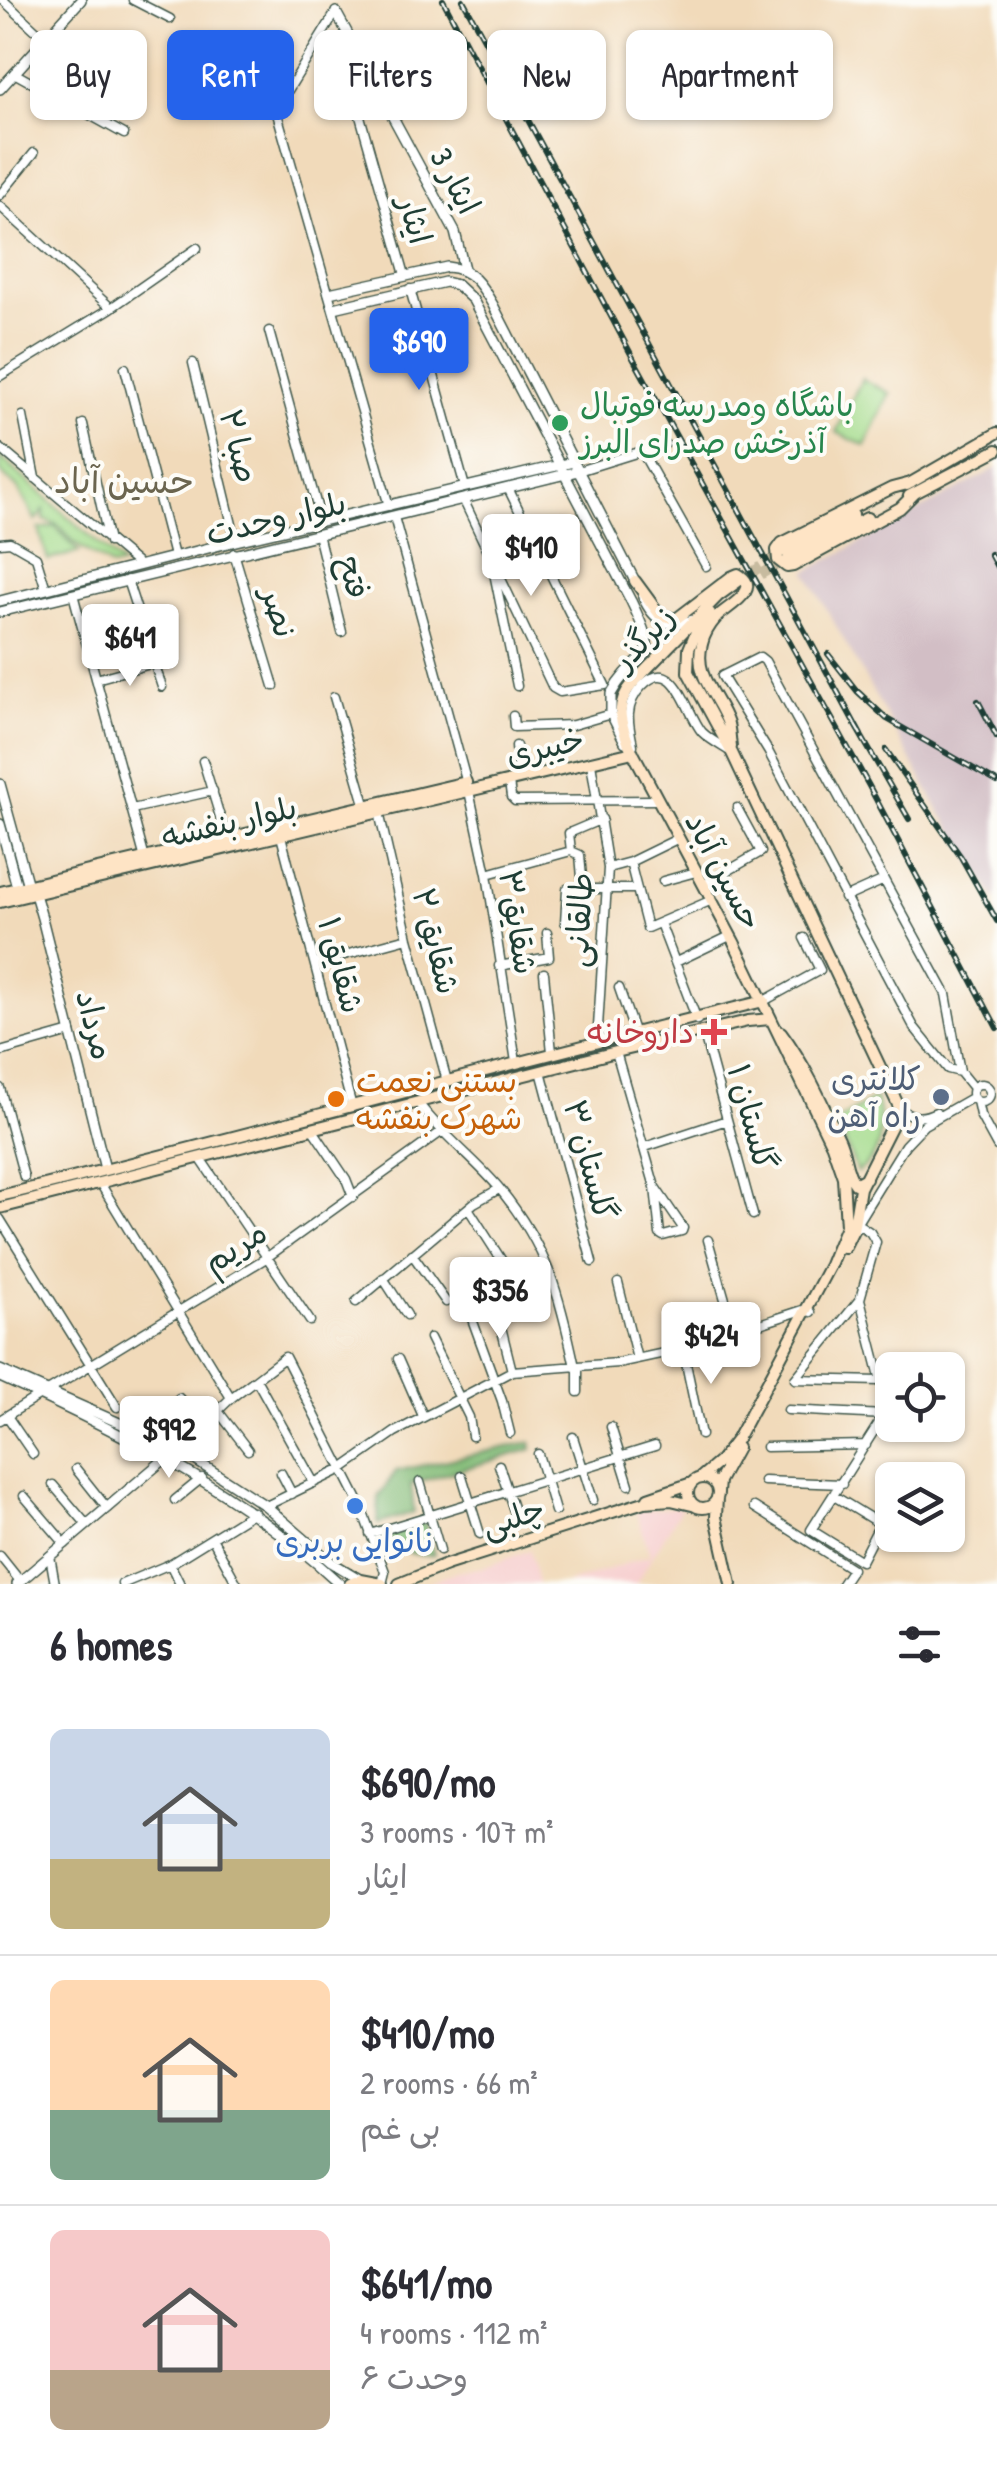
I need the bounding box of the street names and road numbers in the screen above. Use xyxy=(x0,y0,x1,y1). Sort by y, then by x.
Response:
street label: ایثار 3 xyxy=(420,140,491,221)
street label: ایثار xyxy=(387,188,443,249)
street label: صبا ۲ xyxy=(210,404,269,487)
street label: بلوار وحدت xyxy=(202,481,350,554)
street label: فتح xyxy=(327,551,381,603)
street label: نصر xyxy=(251,578,307,642)
street label: زیرگذر xyxy=(599,596,684,682)
street label: خیبری xyxy=(502,717,588,776)
street label: بلوار بنفشه xyxy=(157,785,301,858)
street label: حسین آباد xyxy=(675,804,773,937)
street label: شقایق۳ xyxy=(489,867,548,977)
street label: طالقانی xyxy=(555,871,602,969)
street label: شقایق ۲ xyxy=(403,883,470,998)
street label: شقایق ۱ xyxy=(308,912,375,1018)
street label: مرداد xyxy=(66,986,125,1064)
street label: گلستان ۱ xyxy=(718,1059,787,1175)
street label: گلستان ۳ xyxy=(554,1095,627,1225)
street label: مریم xyxy=(195,1210,276,1286)
street label: چلبی xyxy=(476,1486,550,1547)

